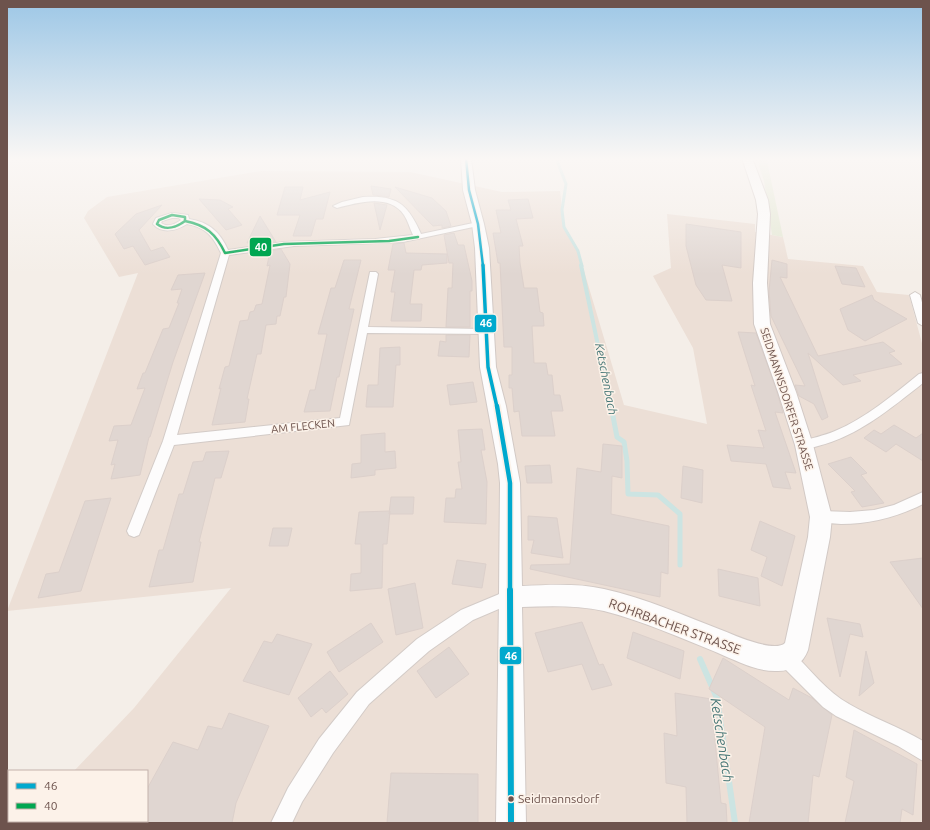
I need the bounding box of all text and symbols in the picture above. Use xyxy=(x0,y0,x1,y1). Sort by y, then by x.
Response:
line badge: 40 xyxy=(249,237,272,257)
text: 40 xyxy=(255,241,267,253)
line badge: 46 xyxy=(474,314,497,333)
text: 46 xyxy=(480,317,492,329)
street label: SEIDMANNSDORFER STRASSE xyxy=(758,326,816,472)
water label: Ketschenbach xyxy=(593,342,620,416)
street label: AM FLECKEN xyxy=(271,417,335,435)
street label: ROHRBACHER STRASSE xyxy=(607,596,743,656)
line badge: 46 xyxy=(499,646,522,665)
text: 46 xyxy=(505,650,517,662)
water label: Ketschenbach xyxy=(707,697,737,783)
legend xyxy=(8,770,148,822)
text: 46 xyxy=(44,779,58,792)
place label: Seidmannsdorf xyxy=(518,792,600,805)
marker: Seidmannsdorf xyxy=(506,794,516,804)
text: 40 xyxy=(44,799,58,812)

